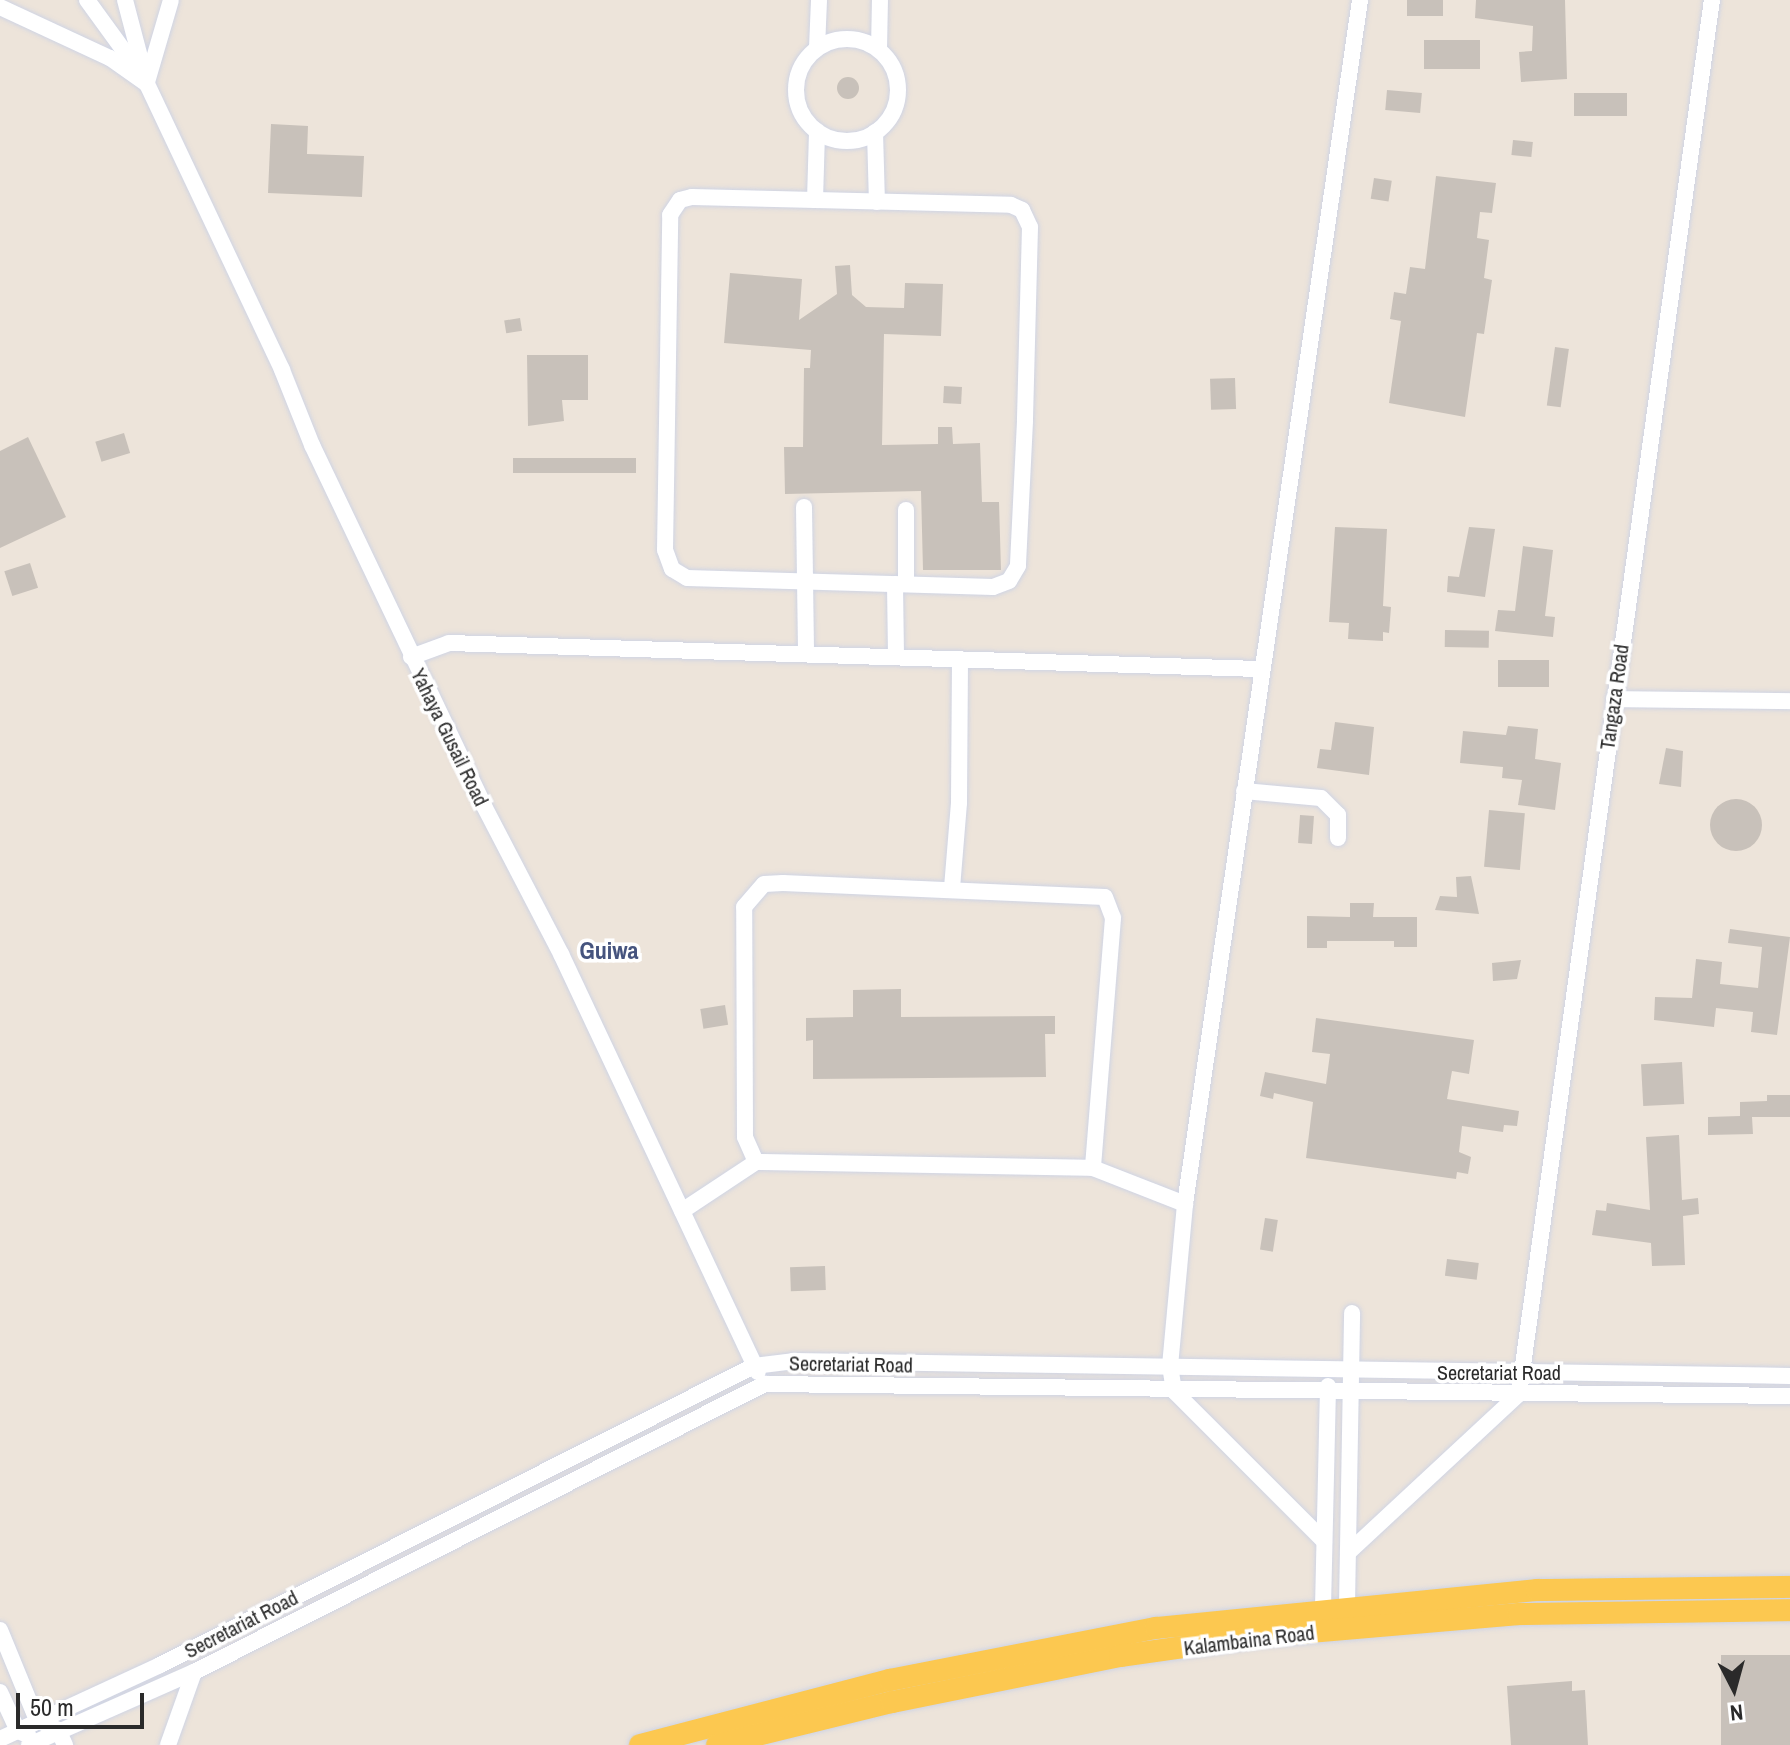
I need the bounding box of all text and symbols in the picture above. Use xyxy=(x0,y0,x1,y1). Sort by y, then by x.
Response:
street label: Tangaza Road xyxy=(1595,643,1633,751)
street label: Yahaya Gusail Road xyxy=(406,664,494,810)
district label: Guiwa xyxy=(579,937,639,965)
street label: Secretariat Road xyxy=(789,1351,913,1377)
street label: Secretariat Road xyxy=(1437,1360,1561,1384)
street label: Secretariat Road xyxy=(180,1585,302,1663)
street label: Kalambaina Road xyxy=(1182,1620,1316,1660)
north arrow xyxy=(1694,1649,1774,1729)
scale bar xyxy=(20,1677,148,1727)
text: 50 m xyxy=(30,1691,74,1723)
text: N xyxy=(1728,1697,1745,1728)

